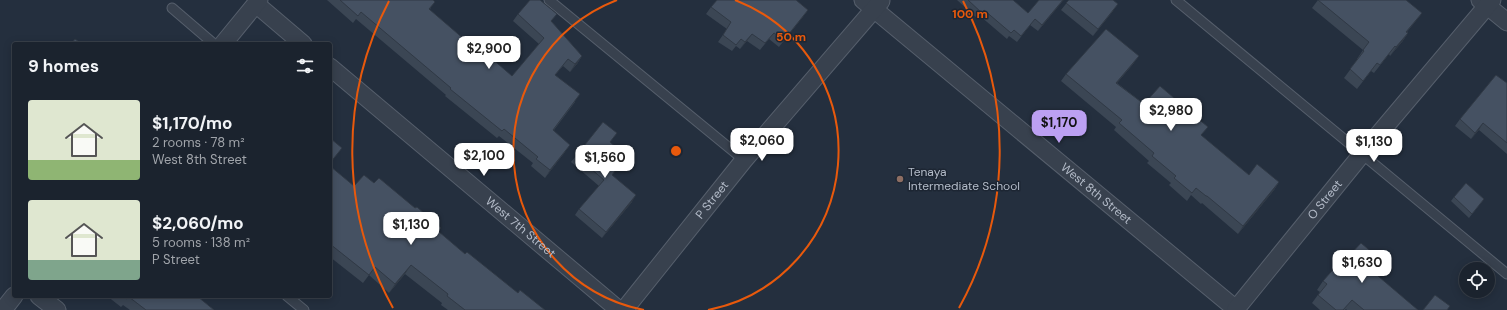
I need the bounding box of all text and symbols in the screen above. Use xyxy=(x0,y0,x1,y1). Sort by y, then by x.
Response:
text: 100 m xyxy=(952,6,988,22)
text: 50 m xyxy=(776,29,806,45)
pin: $2,900 xyxy=(456,36,522,70)
text: $2,900 xyxy=(466,40,512,57)
text: 9 homes xyxy=(28,55,99,77)
icon: filters xyxy=(294,55,316,77)
pin: $2,980 xyxy=(1138,98,1204,132)
text: $2,980 xyxy=(1149,102,1193,119)
pin: $1,170 xyxy=(1026,110,1092,144)
text: $1,170/mo xyxy=(152,112,232,134)
text: $1,170 xyxy=(1041,114,1077,131)
icon: home xyxy=(60,116,108,164)
pin: $2,060 xyxy=(729,128,795,162)
pin: $1,130 xyxy=(1341,129,1407,163)
text: $2,060 xyxy=(739,132,785,149)
text: $1,130 xyxy=(1355,133,1393,150)
text: 2 rooms · 78 m² xyxy=(152,134,244,151)
pin: $2,100 xyxy=(451,143,517,177)
centre of rings xyxy=(669,144,683,158)
pin: $1,560 xyxy=(572,145,638,179)
text: $2,100 xyxy=(463,147,505,164)
text: $1,560 xyxy=(584,149,626,166)
text: West 8th Street xyxy=(152,151,247,168)
street label: West 8th Street xyxy=(1057,159,1135,228)
place label: Tenaya Intermediate School xyxy=(908,164,1020,194)
marker: Tenaya Intermediate School xyxy=(895,174,905,184)
street label: O Street xyxy=(1304,176,1346,223)
street label: P Street xyxy=(692,177,732,222)
street label: West 7th Street xyxy=(482,193,559,262)
text: $2,060/mo xyxy=(152,212,244,234)
pin: $1,130 xyxy=(378,212,444,246)
icon: home xyxy=(60,216,108,264)
text: $1,130 xyxy=(392,216,430,233)
text: 5 rooms · 138 m² xyxy=(152,234,250,251)
pin: $1,630 xyxy=(1329,250,1395,284)
text: P Street xyxy=(152,251,200,268)
text: $1,630 xyxy=(1341,254,1383,271)
map controls xyxy=(1459,262,1495,298)
button: locate xyxy=(1459,262,1495,298)

